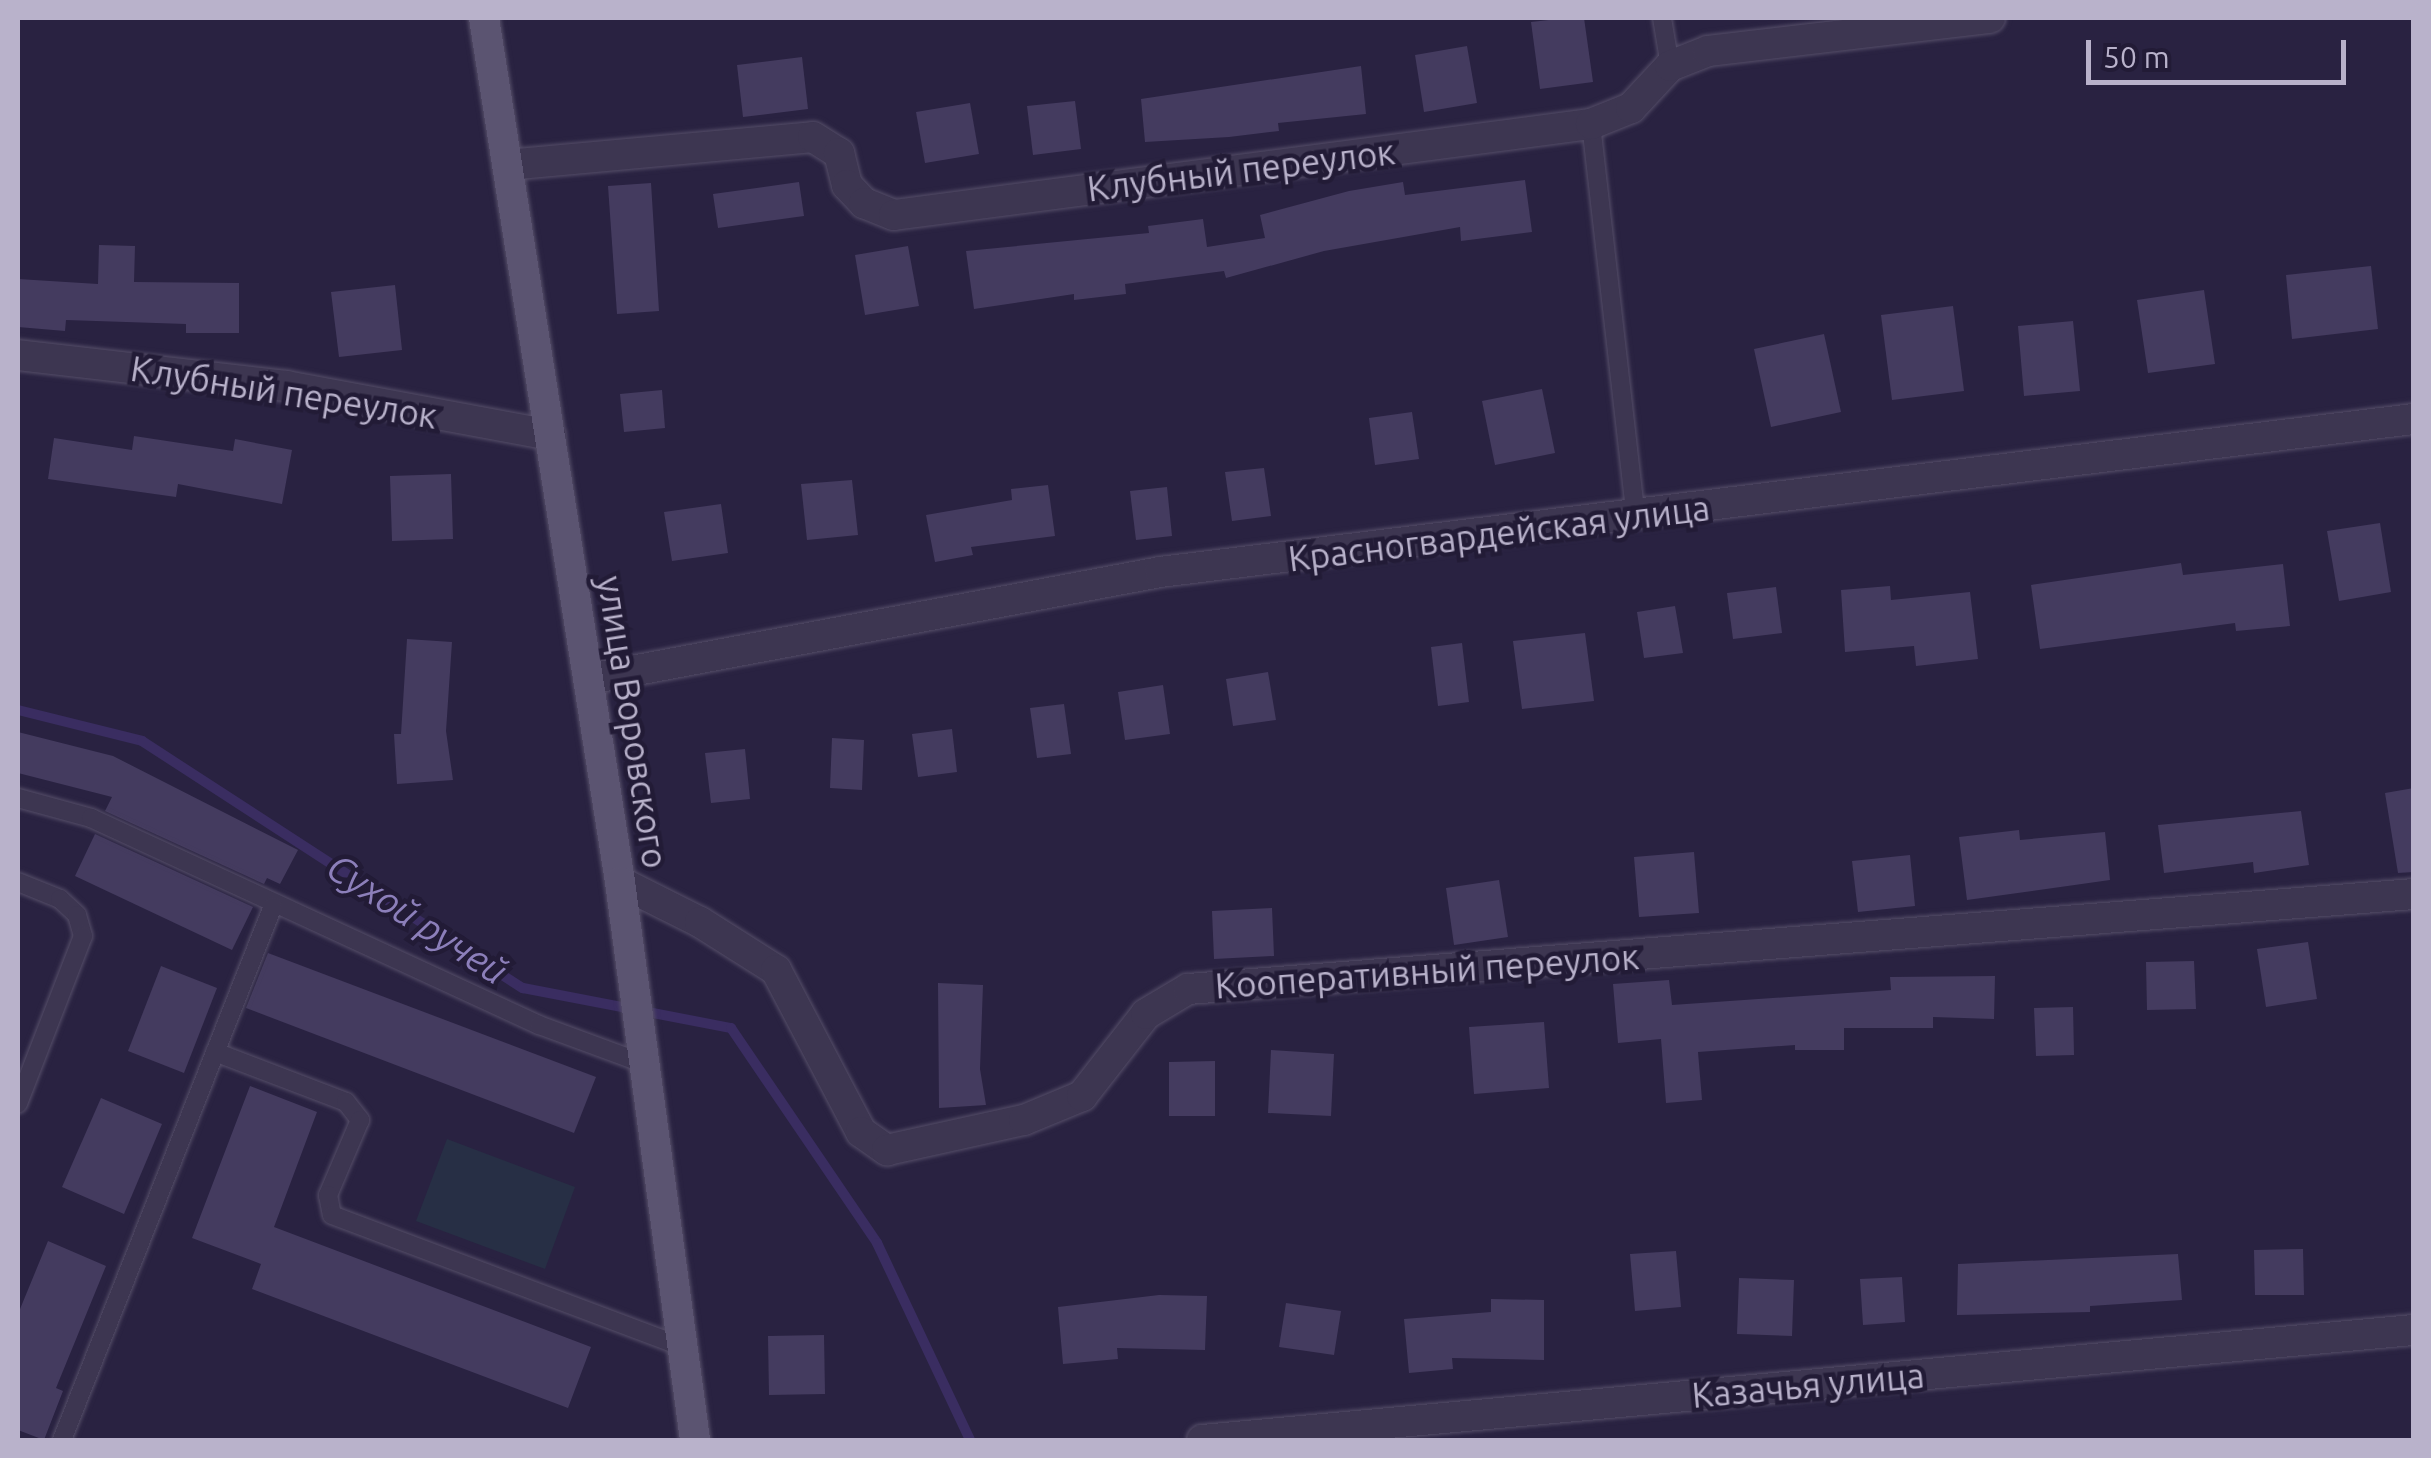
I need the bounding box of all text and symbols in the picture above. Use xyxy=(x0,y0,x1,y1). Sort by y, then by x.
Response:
scale bar xyxy=(2091,20,2351,82)
text: 50 m xyxy=(2103,40,2170,74)
street label: Клубный переулок xyxy=(1085,130,1397,210)
street label: Клубный переулок xyxy=(128,347,440,437)
street label: Красногвардейская улица xyxy=(1286,486,1712,580)
street label: улица Воровского xyxy=(589,573,677,871)
water label: Сухой ручей xyxy=(318,844,516,994)
street label: Кооперативный переулок xyxy=(1214,935,1640,1007)
street label: Казачья улица xyxy=(1690,1354,1926,1416)

